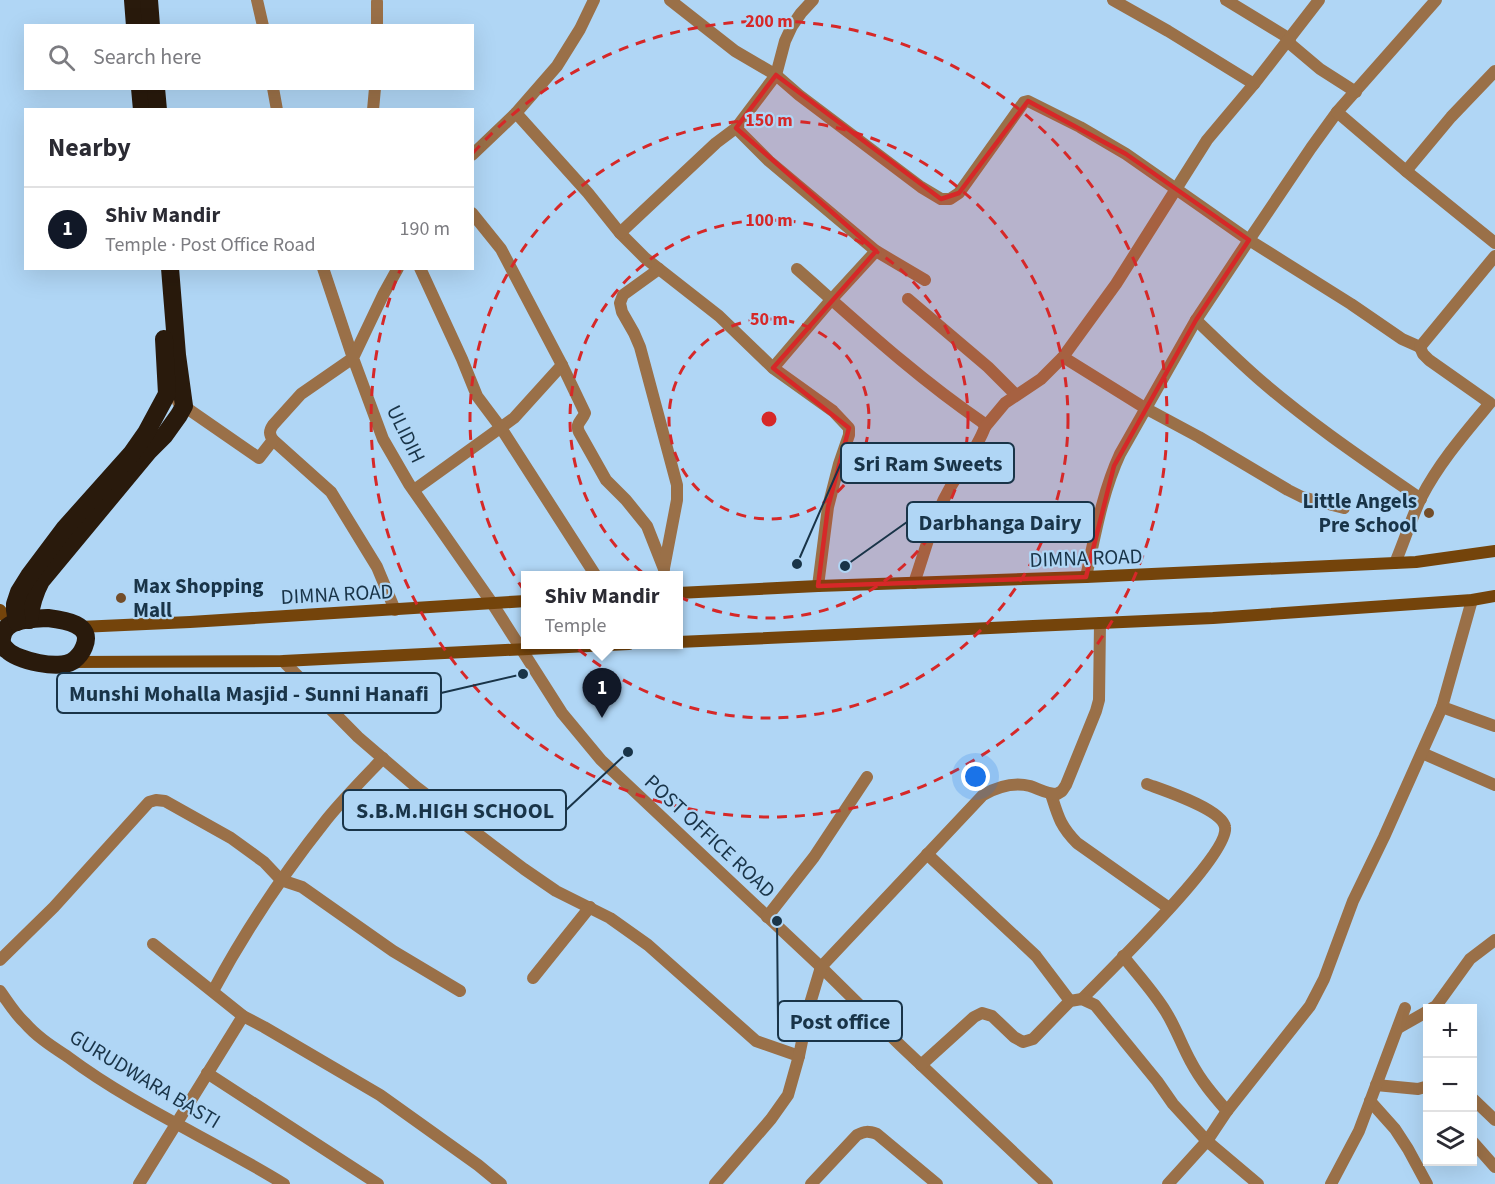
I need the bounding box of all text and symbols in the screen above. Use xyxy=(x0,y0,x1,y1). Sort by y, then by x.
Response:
text: 200 m xyxy=(745,9,793,34)
search box xyxy=(24,24,474,90)
icon: search xyxy=(45,41,78,74)
text: Search here xyxy=(93,41,201,73)
text: 150 m xyxy=(745,108,793,133)
text: Nearby xyxy=(48,129,131,166)
text: Shiv Mandir xyxy=(105,199,220,231)
text: 100 m xyxy=(745,208,793,233)
text: 1 xyxy=(62,215,73,243)
text: 190 m xyxy=(400,215,450,243)
text: Temple · Post Office Road xyxy=(105,231,316,259)
text: 50 m xyxy=(750,307,788,332)
street label: ULIDIH xyxy=(379,400,433,468)
centre of rings xyxy=(759,409,779,429)
callout: Sri Ram Sweets xyxy=(841,443,1014,483)
text: Sri Ram Sweets xyxy=(853,448,1003,480)
place label: Little Angels Pre School xyxy=(1303,486,1417,540)
callout: Darbhanga Dairy xyxy=(907,502,1094,542)
marker: Little Angels Pre School xyxy=(1422,506,1436,520)
text: Darbhanga Dairy xyxy=(918,507,1082,539)
street label: DIMNA ROAD xyxy=(1029,541,1143,575)
place label: Max Shopping Mall xyxy=(133,571,263,625)
popup xyxy=(521,571,683,649)
street label: DIMNA ROAD xyxy=(280,576,394,612)
text: Shiv Mandir xyxy=(544,580,660,612)
marker: Max Shopping Mall xyxy=(114,591,128,605)
text: Temple xyxy=(544,612,606,640)
pin: 1 xyxy=(582,668,622,718)
callout: Munshi Mohalla Masjid - Sunni Hanafi xyxy=(57,673,441,713)
text: Munshi Mohalla Masjid - Sunni Hanafi xyxy=(69,678,429,710)
your location xyxy=(961,762,990,791)
street label: POST OFFICE ROAD xyxy=(638,767,782,905)
callout: S.B.M.HIGH SCHOOL xyxy=(343,790,566,830)
text: S.B.M.HIGH SCHOOL xyxy=(356,795,554,827)
callout: Post office xyxy=(778,1001,902,1041)
map controls xyxy=(1423,1004,1477,1166)
button: + xyxy=(1423,1004,1477,1058)
text: Post office xyxy=(790,1006,890,1038)
street label: GURUDWARA BASTI xyxy=(64,1022,226,1136)
button: − xyxy=(1423,1058,1477,1112)
button: layers xyxy=(1423,1112,1477,1166)

